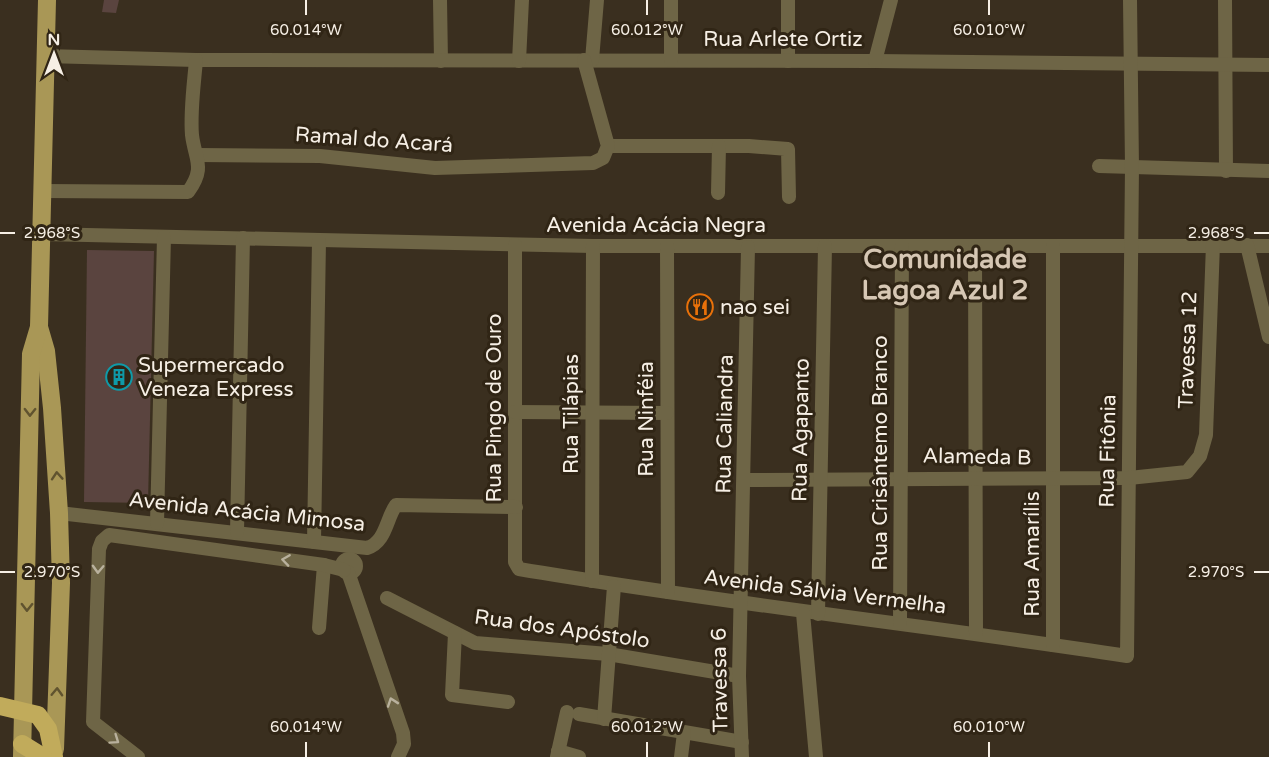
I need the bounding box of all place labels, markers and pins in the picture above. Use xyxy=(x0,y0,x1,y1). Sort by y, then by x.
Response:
restaurant icon: nao sei xyxy=(685,292,715,322)
place label: nao sei xyxy=(720,295,790,320)
place label: Supermercado Veneza Express xyxy=(138,353,293,402)
building icon: Supermercado Veneza Express xyxy=(104,362,134,392)

